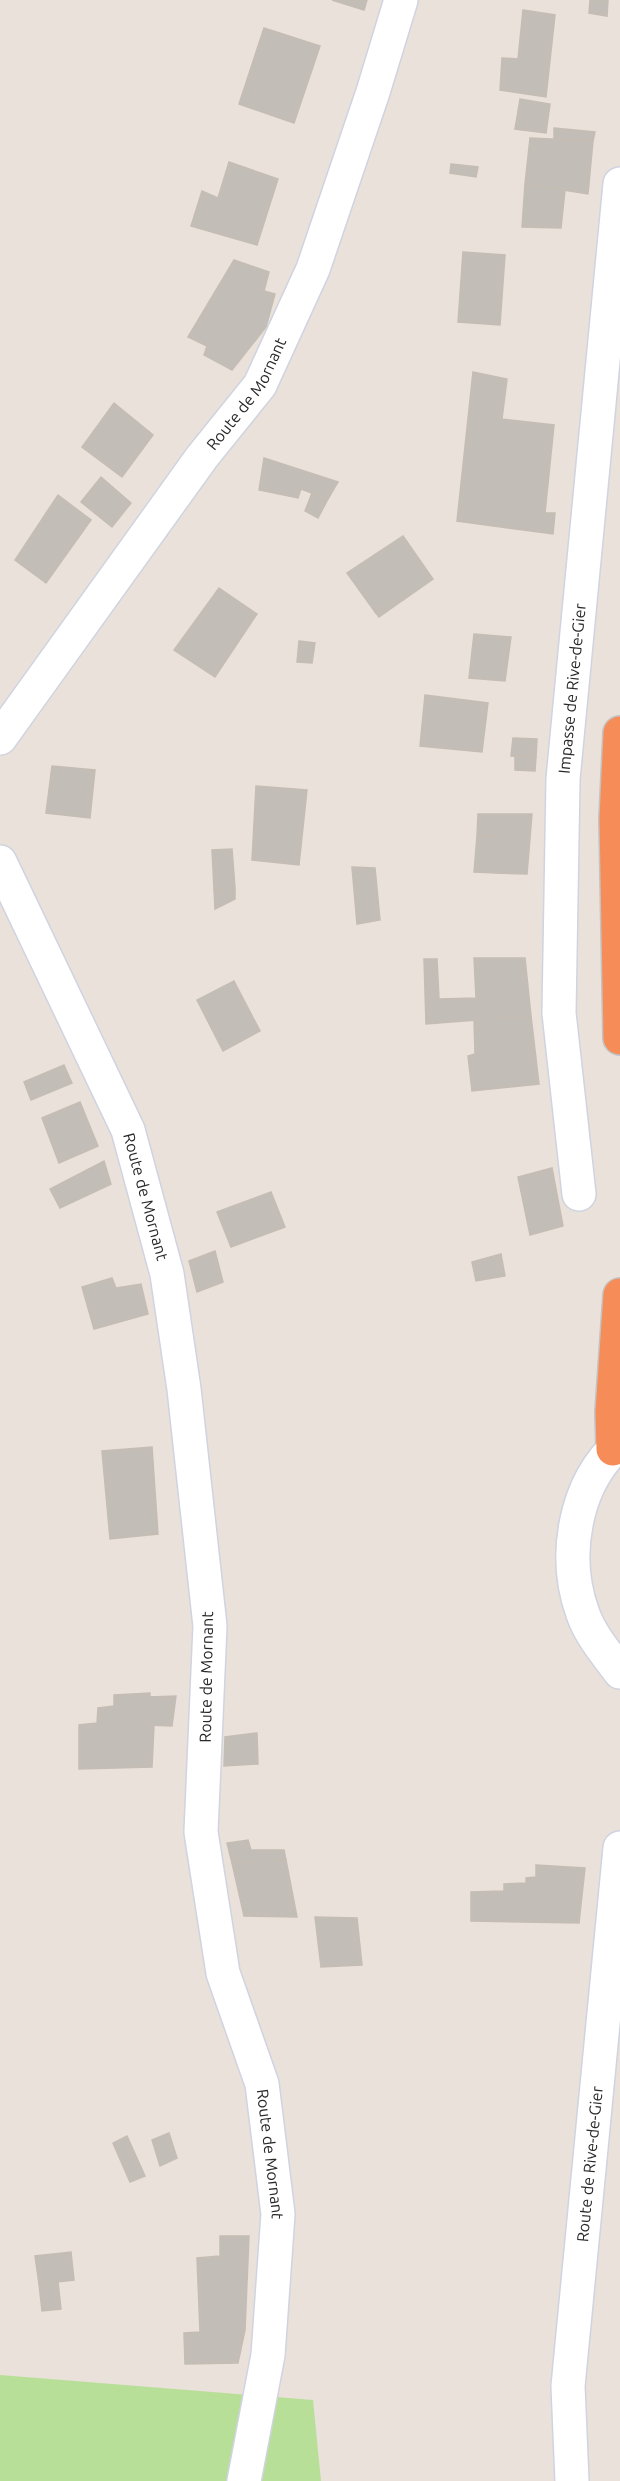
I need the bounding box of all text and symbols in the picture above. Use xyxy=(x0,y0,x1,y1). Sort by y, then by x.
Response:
street label: Route de Mornant xyxy=(203,334,290,453)
street label: Impasse de Rive-de-Gier xyxy=(555,602,589,775)
street label: Route de Mornant xyxy=(120,1131,172,1263)
street label: Route de Mornant xyxy=(196,1611,216,1743)
street label: Route de Rive-de-Gier xyxy=(573,2085,606,2243)
street label: Route de Mornant xyxy=(254,2088,287,2221)

